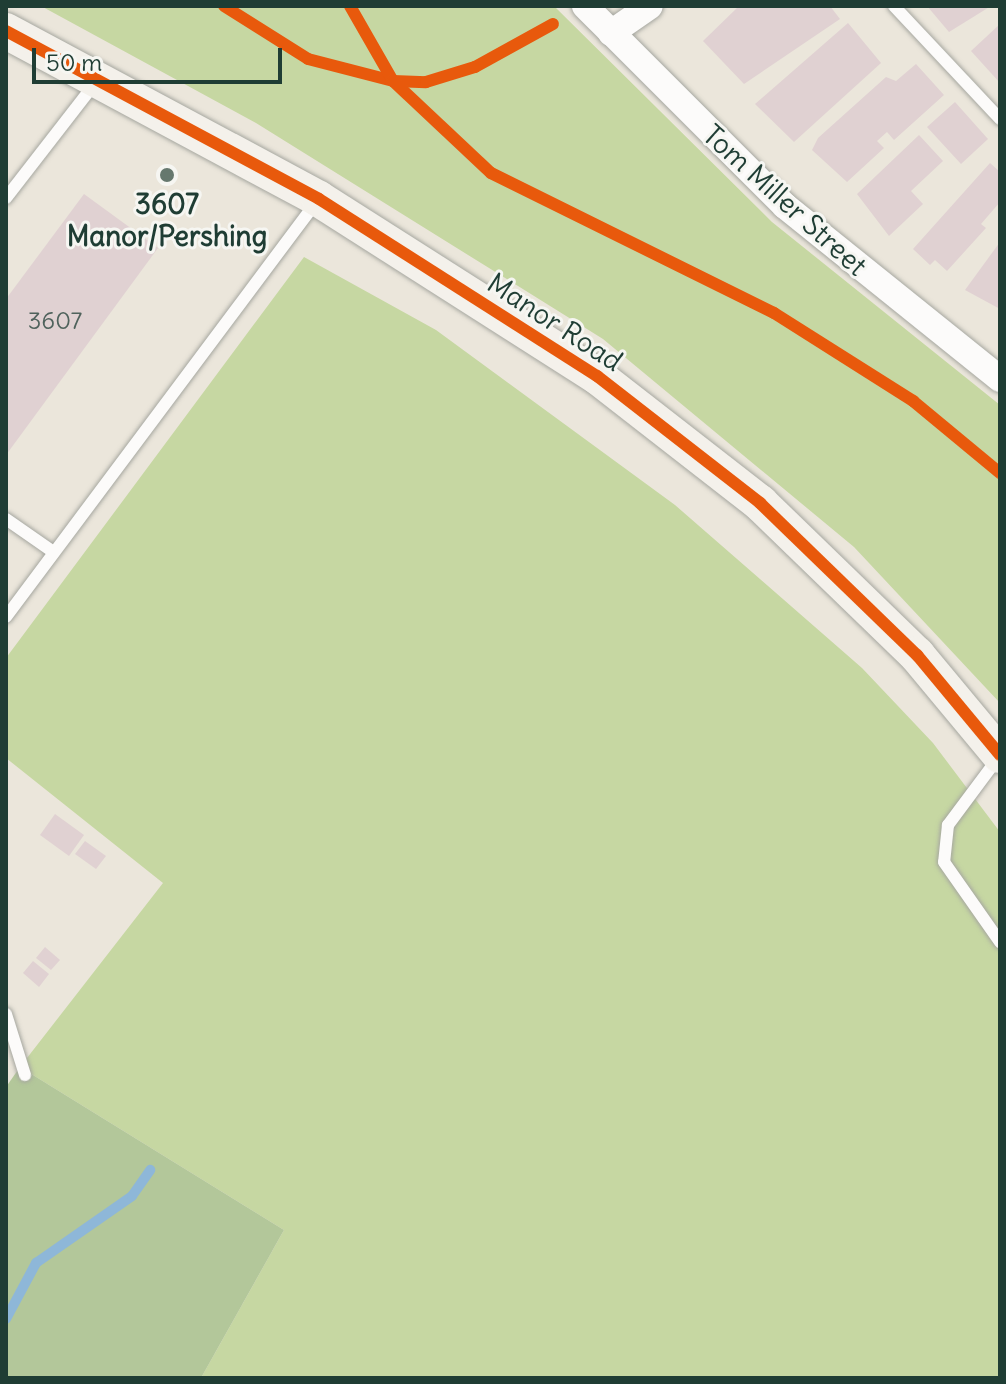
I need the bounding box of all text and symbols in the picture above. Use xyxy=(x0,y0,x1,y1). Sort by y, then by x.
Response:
scale bar xyxy=(36,32,286,82)
text: 50 m xyxy=(46,47,102,77)
street label: Tom Miller Street xyxy=(696,118,874,282)
marker: 3607 Manor/Pershing xyxy=(158,166,176,184)
place label: 3607 Manor/Pershing xyxy=(67,187,267,253)
street label: Manor Road xyxy=(481,266,629,378)
house number: 3607 xyxy=(28,307,82,335)

